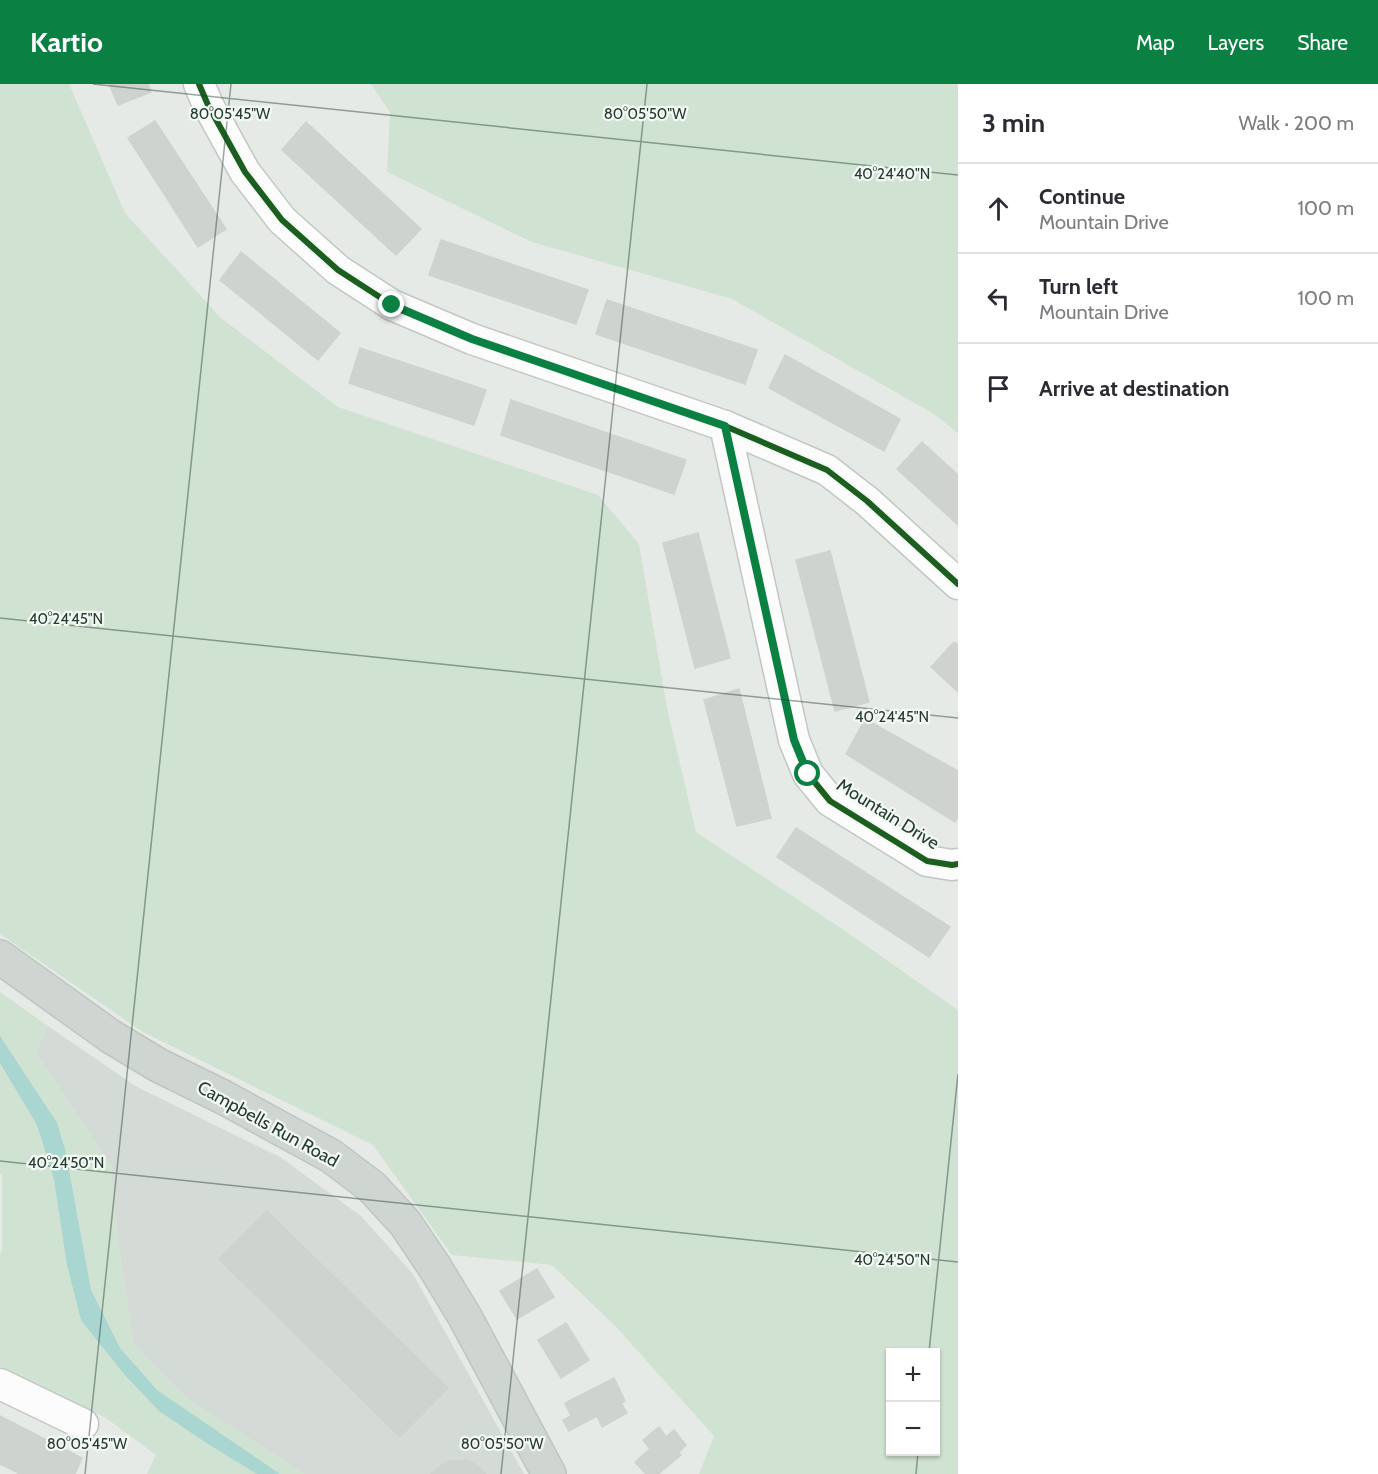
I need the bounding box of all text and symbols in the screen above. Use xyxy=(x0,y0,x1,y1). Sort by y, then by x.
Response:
text: Kartio xyxy=(30,25,103,59)
text: Map xyxy=(1136,30,1175,55)
text: Layers xyxy=(1208,30,1264,55)
text: Share xyxy=(1297,30,1348,55)
text: 80°05'45"W xyxy=(190,105,271,123)
text: 80°05'50"W xyxy=(604,105,687,123)
text: 3 min xyxy=(982,107,1045,139)
text: Walk · 200 m xyxy=(1238,111,1354,135)
text: 40°24'40"N xyxy=(854,165,930,183)
text: Continue xyxy=(1039,183,1125,210)
icon: ahead xyxy=(982,192,1015,225)
text: 100 m xyxy=(1298,196,1354,220)
text: Mountain Drive xyxy=(1039,210,1169,234)
text: Turn left xyxy=(1039,273,1118,300)
icon: left xyxy=(982,282,1015,315)
text: 100 m xyxy=(1298,286,1354,310)
route end xyxy=(378,291,404,317)
text: Mountain Drive xyxy=(1039,300,1169,324)
icon: arrive xyxy=(982,372,1015,405)
text: Arrive at destination xyxy=(1039,375,1229,402)
text: 40°24'45"N xyxy=(29,610,103,628)
text: 40°24'45"N xyxy=(855,708,929,726)
route start xyxy=(794,760,820,786)
street label: Mountain Drive xyxy=(833,774,943,854)
street label: Campbells Run Road xyxy=(194,1076,342,1172)
text: 40°24'50"N xyxy=(28,1154,104,1172)
text: 40°24'50"N xyxy=(854,1251,930,1269)
map controls xyxy=(886,1348,940,1456)
button: + xyxy=(886,1348,940,1402)
button: − xyxy=(886,1402,940,1456)
text: 80°05'45"W xyxy=(47,1435,128,1453)
text: 80°05'50"W xyxy=(461,1435,544,1453)

